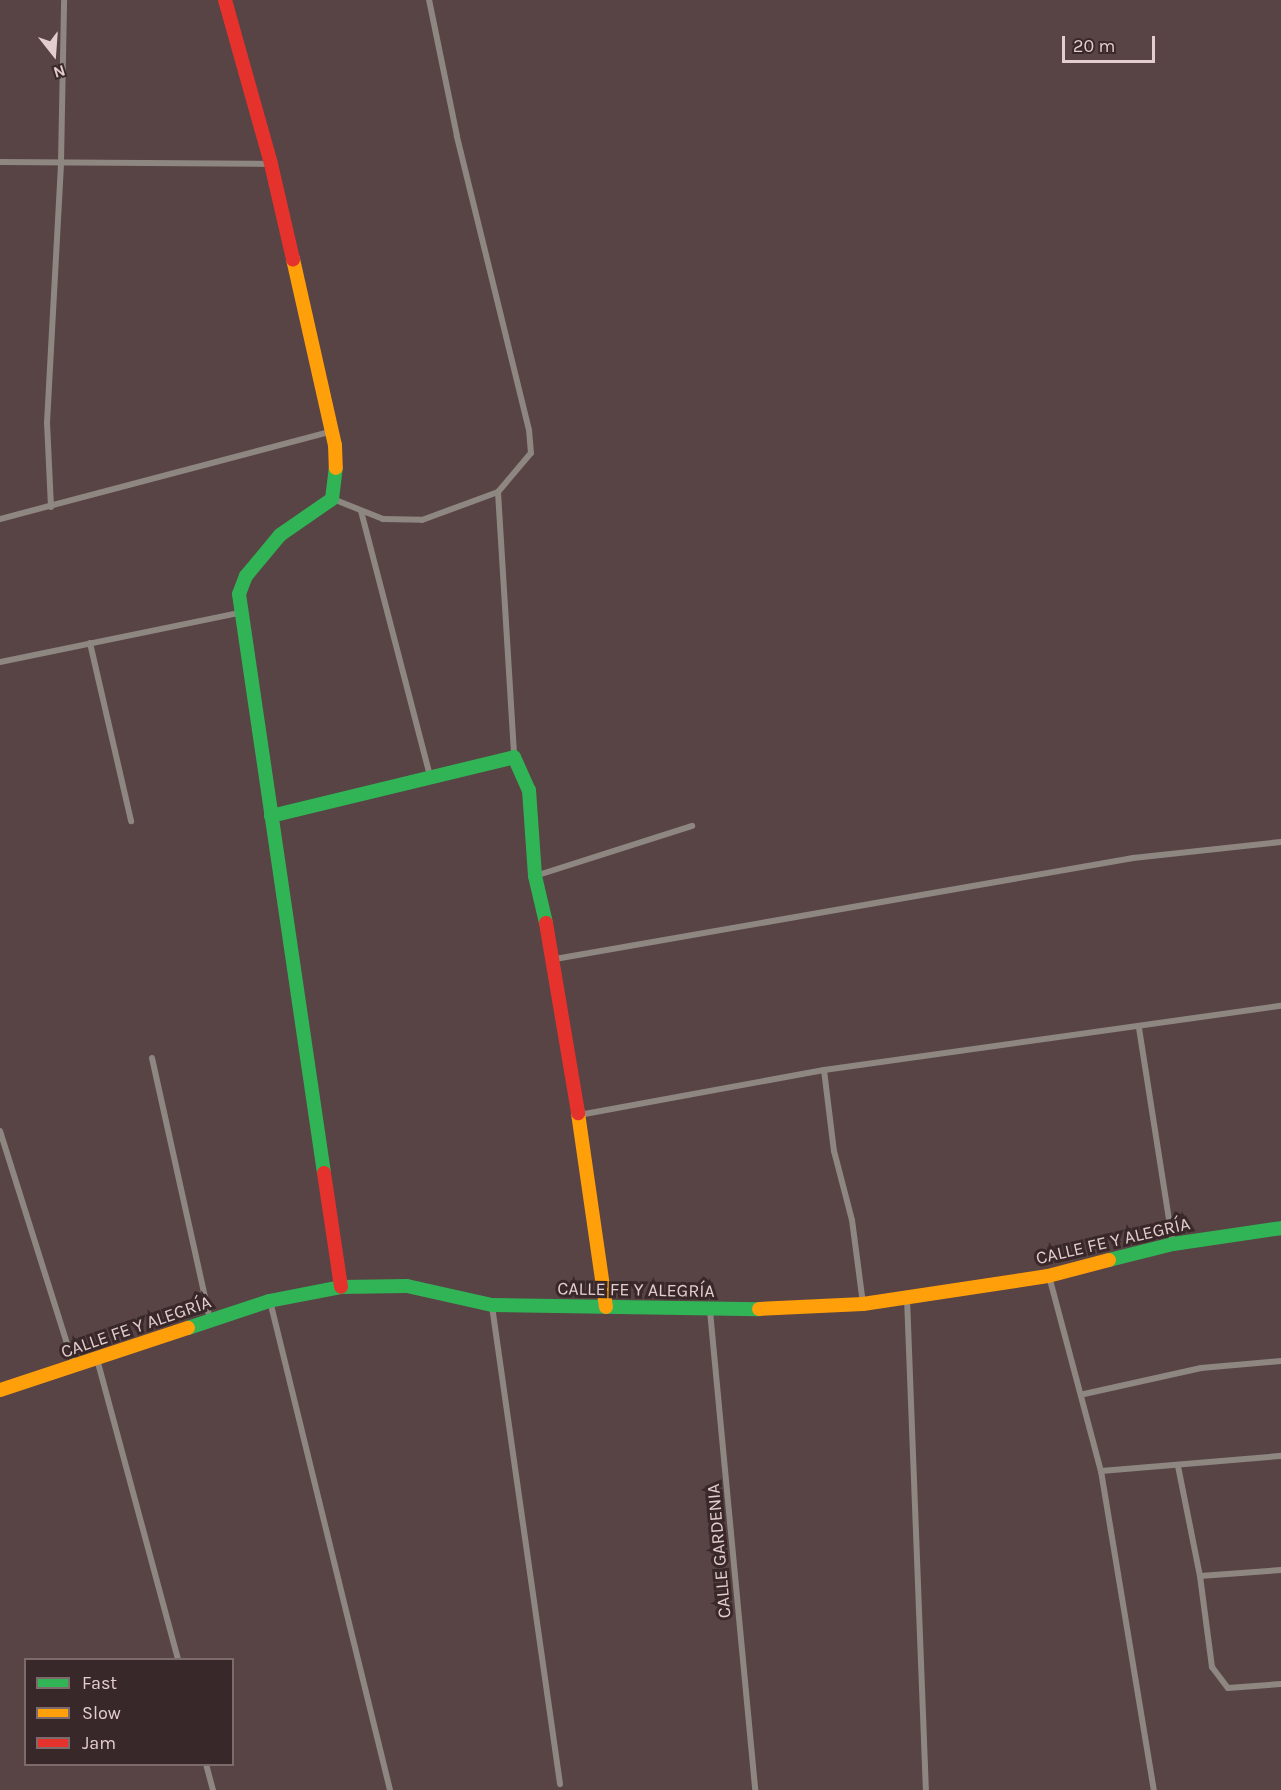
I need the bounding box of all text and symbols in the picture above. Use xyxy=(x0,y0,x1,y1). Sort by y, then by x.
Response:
north arrow xyxy=(24,24,84,84)
scale bar xyxy=(1065,24,1158,62)
text: 20 m xyxy=(1073,35,1115,57)
text: N xyxy=(51,61,68,82)
street label: CALLE FE Y ALEGRÍA xyxy=(1034,1213,1192,1269)
street label: CALLE FE Y ALEGRÍA xyxy=(557,1278,715,1302)
street label: CALLE FE Y ALEGRÍA xyxy=(58,1291,214,1363)
street label: CALLE GARDENIA xyxy=(702,1483,736,1619)
legend xyxy=(24,1658,234,1766)
text: Fast xyxy=(82,1672,117,1694)
text: Slow xyxy=(82,1702,121,1724)
text: Jam xyxy=(82,1732,116,1754)

